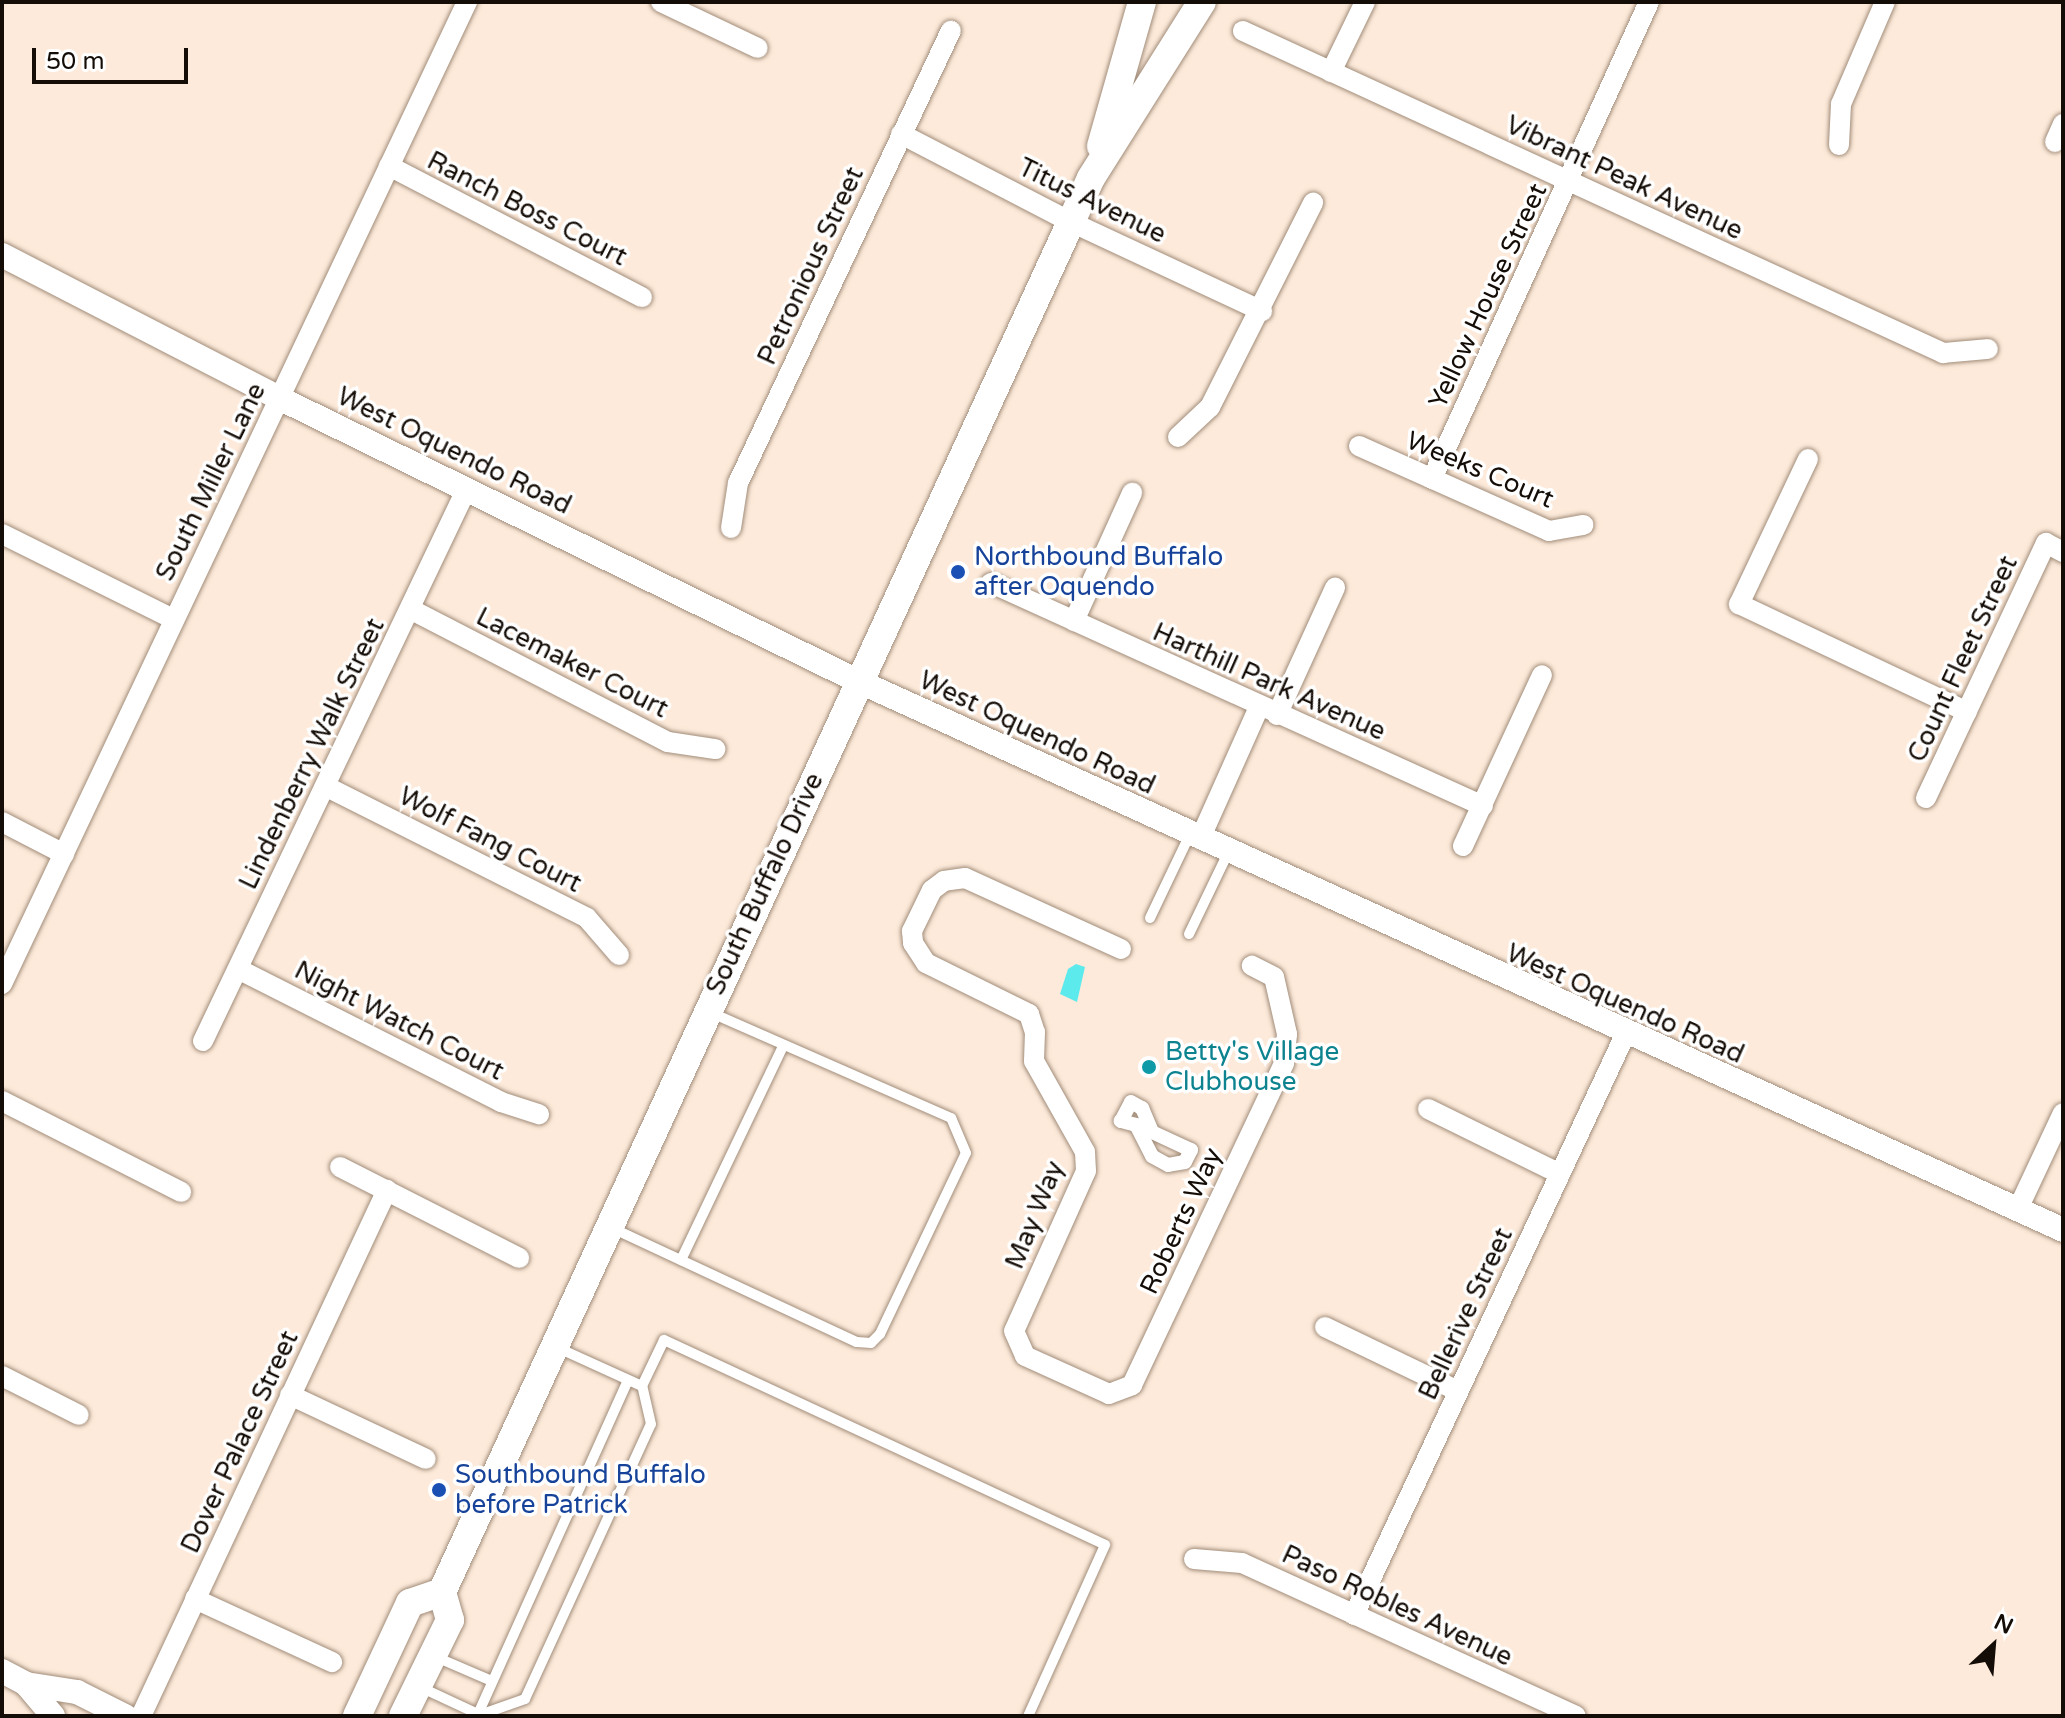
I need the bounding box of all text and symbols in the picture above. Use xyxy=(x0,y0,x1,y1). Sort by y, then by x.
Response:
scale bar xyxy=(36,32,192,82)
text: 50 m xyxy=(46,47,104,76)
street label: Vibrant Peak Avenue xyxy=(1501,109,1747,247)
street label: Ranch Boss Court xyxy=(422,145,632,273)
street label: Titus Avenue xyxy=(1013,152,1171,250)
street label: Petronious Street xyxy=(752,162,870,370)
street label: Yellow House Street xyxy=(1422,179,1554,413)
street label: South Miller Lane xyxy=(150,378,272,586)
street label: West Oquendo Road xyxy=(332,381,576,521)
street label: Weeks Court xyxy=(1402,425,1558,515)
place label: Northbound Buffalo after Oquendo xyxy=(974,541,1223,602)
street label: Count Fleet Street xyxy=(1902,551,2024,767)
marker: Northbound Buffalo after Oquendo xyxy=(949,563,967,581)
street label: Lacemaker Court xyxy=(471,601,673,725)
street label: Lindenberry Walk Street xyxy=(233,613,391,895)
street label: Harthill Park Avenue xyxy=(1148,617,1390,747)
street label: West Oquendo Road xyxy=(914,665,1160,801)
street label: South Buffalo Drive xyxy=(700,768,830,1000)
street label: Wolf Fang Court xyxy=(393,781,587,899)
street label: West Oquendo Road xyxy=(1501,938,1749,1070)
street label: Night Watch Court xyxy=(289,955,509,1087)
place label: Betty's Village Clubhouse xyxy=(1165,1036,1339,1098)
marker: Betty's Village Clubhouse xyxy=(1140,1058,1158,1076)
street label: Roberts Way xyxy=(1133,1143,1229,1299)
street label: May Way xyxy=(999,1156,1071,1274)
street label: Bellerive Street xyxy=(1413,1223,1519,1405)
street label: Dover Palace Street xyxy=(175,1326,305,1558)
place label: Southbound Buffalo before Patrick xyxy=(455,1459,706,1520)
marker: Southbound Buffalo before Patrick xyxy=(430,1481,448,1499)
street label: Paso Robles Avenue xyxy=(1277,1539,1517,1673)
north arrow xyxy=(1953,1606,2033,1686)
text: N xyxy=(1990,1609,2017,1640)

